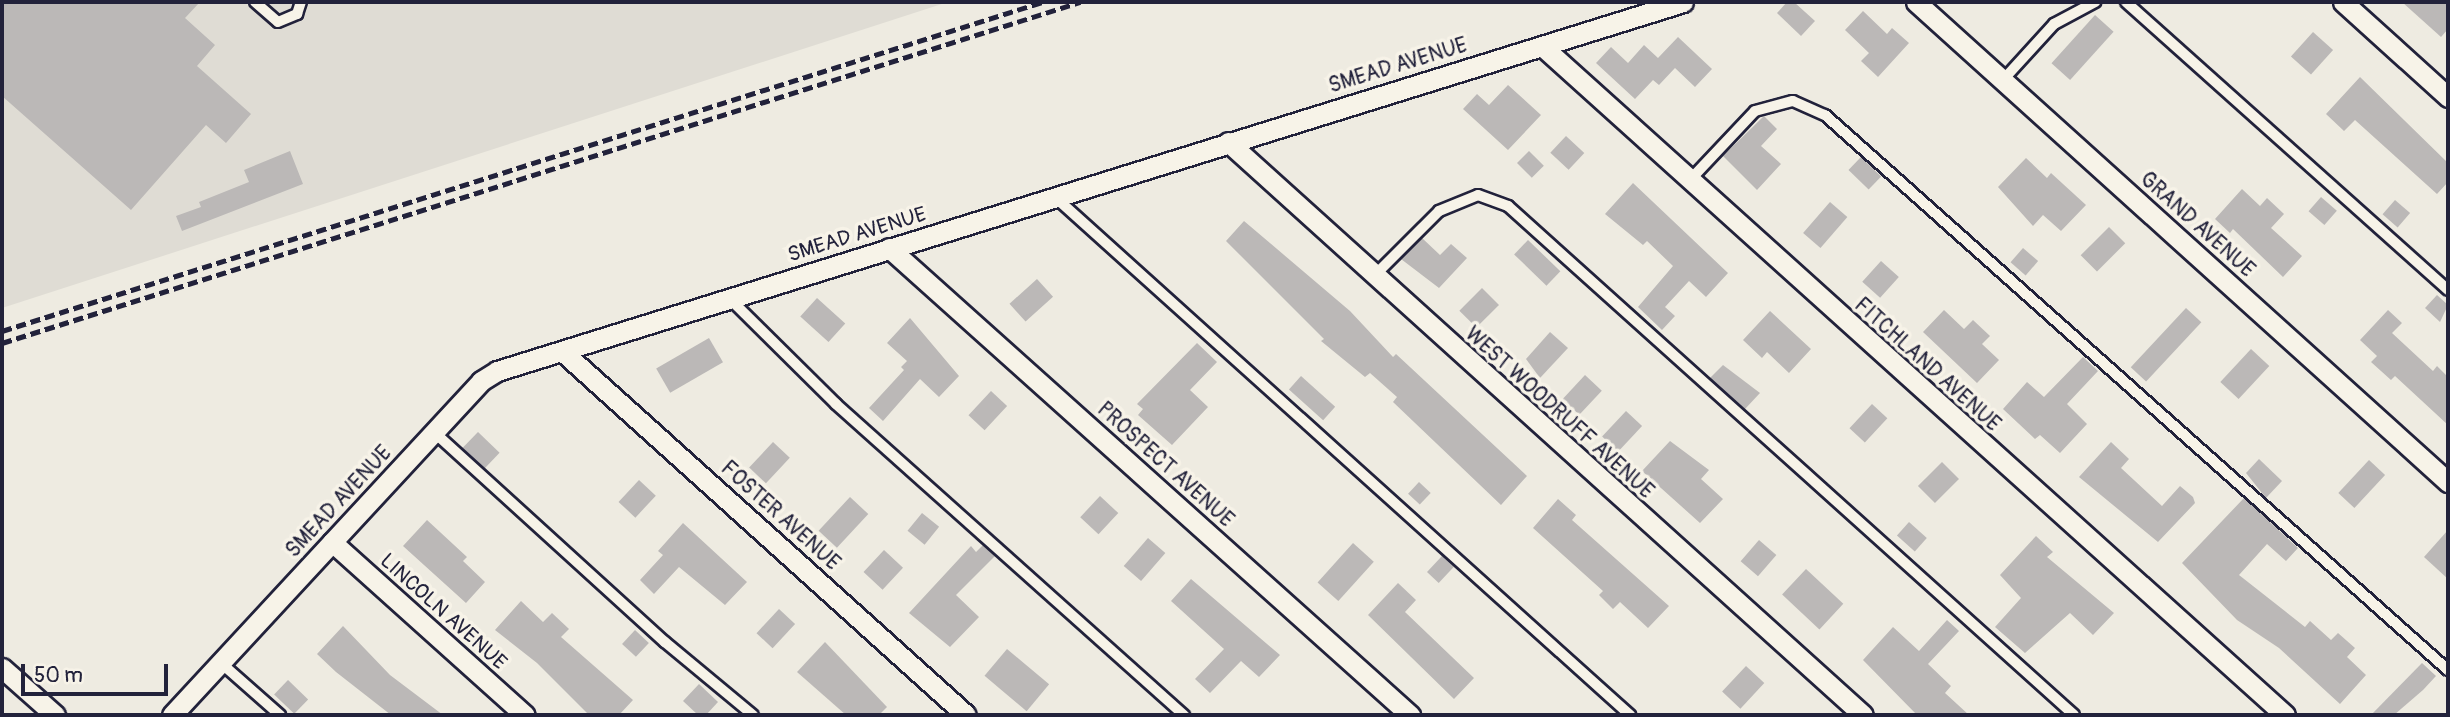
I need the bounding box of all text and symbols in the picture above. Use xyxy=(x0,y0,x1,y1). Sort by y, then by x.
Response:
street label: SMEAD AVENUE xyxy=(1326,33,1470,99)
street label: GRAND AVENUE xyxy=(2135,167,2259,283)
street label: SMEAD AVENUE xyxy=(785,202,929,268)
street label: FITCHLAND AVENUE xyxy=(1849,293,2005,437)
street label: WEST WOODRUFF AVENUE xyxy=(1460,322,1658,504)
street label: PROSPECT AVENUE xyxy=(1092,397,1238,533)
street label: SMEAD AVENUE xyxy=(281,441,397,563)
street label: FOSTER AVENUE xyxy=(715,456,845,576)
street label: LINCOLN AVENUE xyxy=(374,548,512,676)
scale bar xyxy=(24,650,172,694)
text: 50 m xyxy=(34,662,83,689)

